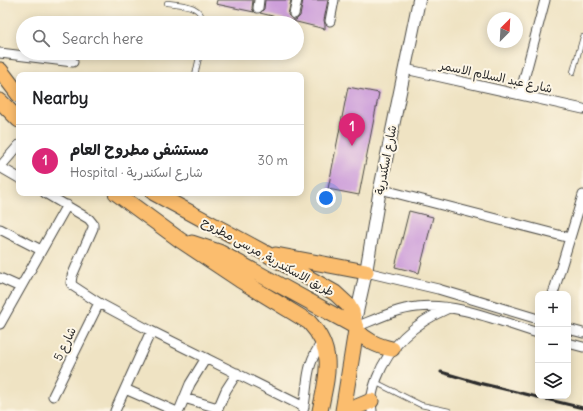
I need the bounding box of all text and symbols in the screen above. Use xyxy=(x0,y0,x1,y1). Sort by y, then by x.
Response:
north arrow xyxy=(487,12,523,48)
search box xyxy=(16,16,304,60)
icon: search xyxy=(30,27,52,49)
text: Search here xyxy=(62,29,143,48)
street label: شارع عبد السلام الاسمر xyxy=(437,57,554,98)
text: Nearby xyxy=(32,87,88,109)
pin: 1 xyxy=(339,113,365,146)
street label: شارع اسكندرية xyxy=(371,124,402,196)
text: مستشفى مطروح العام xyxy=(70,140,209,159)
text: 1 xyxy=(42,152,48,169)
text: 30 m xyxy=(258,152,288,169)
text: Hospital · شارع اسكندرية xyxy=(70,164,203,181)
your location xyxy=(316,188,336,208)
street label: طريق الاسكندرية, مرسى مطروح xyxy=(198,214,337,301)
map controls xyxy=(535,291,571,399)
button: + xyxy=(535,291,571,327)
street label: شارع 5 xyxy=(50,324,81,364)
button: − xyxy=(535,327,571,363)
button: layers xyxy=(535,363,571,399)

